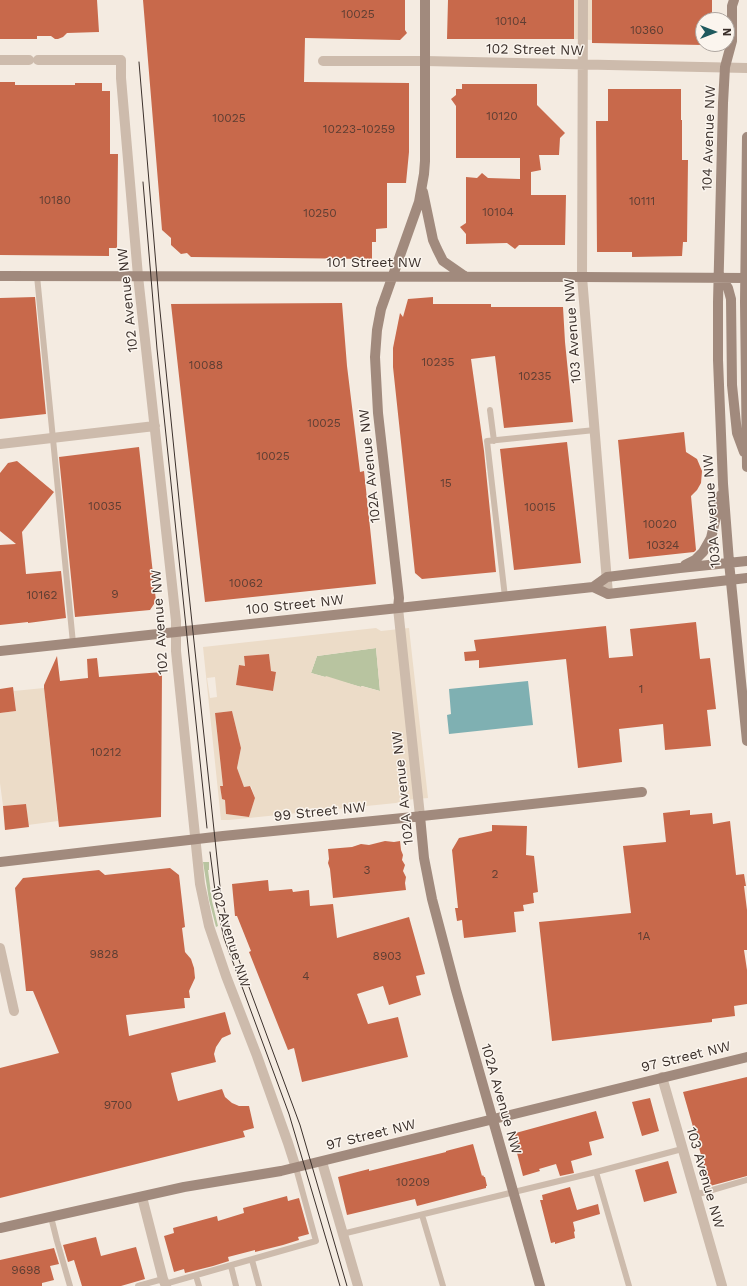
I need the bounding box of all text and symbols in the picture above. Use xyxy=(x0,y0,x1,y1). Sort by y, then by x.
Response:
house number: 10025 xyxy=(341,7,375,21)
north arrow xyxy=(695,12,735,52)
house number: 10104 xyxy=(495,14,527,28)
house number: 10360 xyxy=(630,23,664,37)
text: N xyxy=(720,28,733,36)
street label: 102 Street NW xyxy=(486,41,584,59)
street label: 104 Avenue NW xyxy=(699,85,719,191)
house number: 10120 xyxy=(486,109,518,123)
house number: 10025 xyxy=(212,111,246,125)
house number: 10223-10259 xyxy=(323,122,395,136)
house number: 10180 xyxy=(39,193,71,207)
house number: 10111 xyxy=(629,194,655,208)
house number: 10104 xyxy=(482,205,514,219)
house number: 10250 xyxy=(303,206,337,220)
street label: 102 Avenue NW xyxy=(114,247,142,353)
street label: 101 Street NW xyxy=(326,255,422,271)
street label: 103 Avenue NW xyxy=(561,278,585,384)
house number: 10235 xyxy=(421,355,455,369)
house number: 10088 xyxy=(189,358,223,372)
house number: 10235 xyxy=(518,369,552,383)
street label: 102A Avenue NW xyxy=(356,408,384,524)
house number: 10025 xyxy=(307,416,341,430)
house number: 10025 xyxy=(256,449,290,463)
street label: 103A Avenue NW xyxy=(700,454,724,568)
house number: 15 xyxy=(440,476,452,490)
house number: 10035 xyxy=(88,499,122,513)
house number: 10015 xyxy=(524,500,556,514)
house number: 10020 xyxy=(643,517,677,531)
house number: 10324 xyxy=(647,538,679,552)
street label: 102 Avenue NW xyxy=(148,569,172,675)
house number: 10062 xyxy=(229,576,263,590)
house number: 9 xyxy=(111,587,119,601)
house number: 10162 xyxy=(26,588,58,602)
street label: 100 Street NW xyxy=(245,592,345,618)
house number: 1 xyxy=(639,682,643,696)
street label: 102A Avenue NW xyxy=(389,730,417,846)
house number: 10212 xyxy=(91,745,121,759)
street label: 99 Street NW xyxy=(273,799,367,825)
house number: 3 xyxy=(364,863,370,877)
house number: 2 xyxy=(492,867,498,881)
street label: 102 Avenue NW xyxy=(207,884,253,990)
house number: 1A xyxy=(638,929,650,943)
house number: 9828 xyxy=(89,947,119,961)
house number: 8903 xyxy=(372,949,402,963)
house number: 4 xyxy=(302,969,310,983)
street label: 97 Street NW xyxy=(640,1038,732,1076)
street label: 102A Avenue NW xyxy=(477,1042,525,1156)
house number: 9700 xyxy=(104,1098,132,1112)
street label: 97 Street NW xyxy=(325,1116,417,1154)
street label: 103 Avenue NW xyxy=(682,1125,728,1231)
house number: 10209 xyxy=(396,1175,430,1189)
house number: 9698 xyxy=(11,1263,41,1277)

